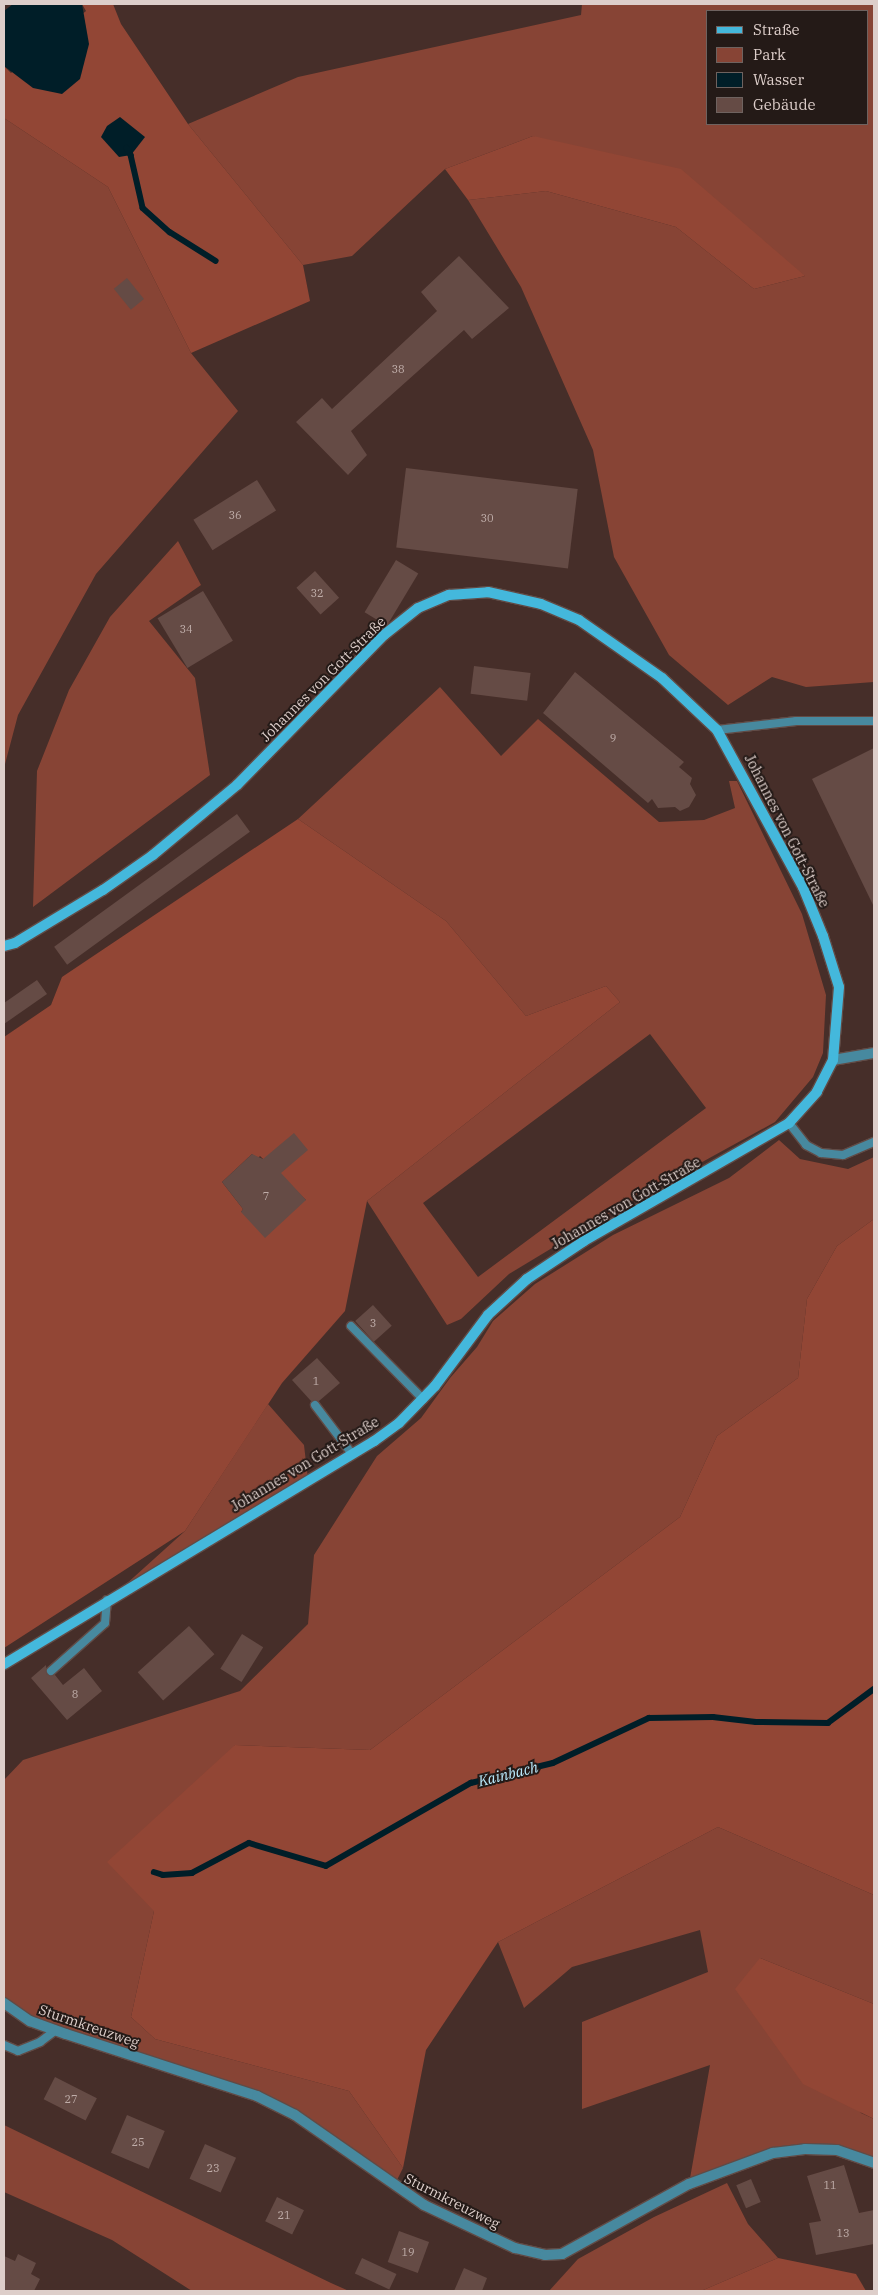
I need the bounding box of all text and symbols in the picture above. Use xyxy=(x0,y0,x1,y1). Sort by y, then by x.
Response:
legend xyxy=(706,10,868,125)
text: Straße xyxy=(753,20,800,39)
text: Park xyxy=(753,45,786,64)
text: Wasser xyxy=(753,70,804,89)
text: Gebäude xyxy=(753,95,816,114)
house number: 38 xyxy=(391,362,405,376)
house number: 36 xyxy=(228,508,242,522)
house number: 30 xyxy=(480,511,494,525)
house number: 32 xyxy=(310,586,324,600)
street label: Johannes von Gott-Straße xyxy=(257,613,389,745)
house number: 34 xyxy=(179,622,193,636)
house number: 9 xyxy=(610,731,616,745)
street label: Johannes von Gott-Straße xyxy=(741,752,833,910)
street label: Johannes von Gott-Straße xyxy=(548,1153,704,1253)
house number: 7 xyxy=(263,1189,269,1203)
house number: 3 xyxy=(370,1316,376,1330)
house number: 1 xyxy=(313,1374,319,1388)
street label: Johannes von Gott-Straße xyxy=(228,1413,382,1515)
house number: 8 xyxy=(72,1687,78,1701)
water label: Kainbach xyxy=(476,1758,540,1790)
street label: Sturmkreuzweg xyxy=(37,2001,141,2051)
house number: 27 xyxy=(64,2092,78,2106)
house number: 25 xyxy=(131,2135,145,2149)
house number: 23 xyxy=(206,2161,220,2175)
street label: Sturmkreuzweg xyxy=(401,2170,503,2232)
house number: 11 xyxy=(823,2178,837,2192)
house number: 21 xyxy=(277,2208,291,2222)
house number: 13 xyxy=(836,2226,850,2240)
house number: 19 xyxy=(401,2245,415,2259)

